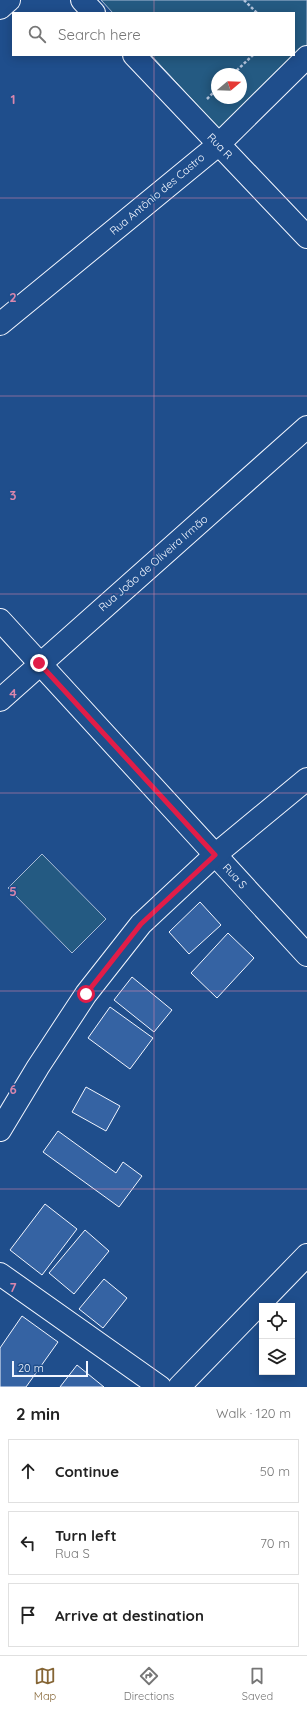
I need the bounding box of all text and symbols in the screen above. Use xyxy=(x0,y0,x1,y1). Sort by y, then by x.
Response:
search box xyxy=(12,12,295,56)
icon: search xyxy=(26,23,48,45)
text: Search here xyxy=(58,25,141,44)
north arrow xyxy=(211,68,247,104)
text: 1 xyxy=(10,91,16,107)
street label: Rua R xyxy=(204,130,236,162)
street label: Rua Antônio des Castro xyxy=(107,150,208,238)
text: 2 xyxy=(9,289,17,305)
text: 3 xyxy=(10,487,17,503)
street label: Rua João de Oliveira Irmão xyxy=(96,512,211,614)
route end xyxy=(30,654,48,672)
text: 4 xyxy=(9,685,17,701)
street label: Rua S xyxy=(220,860,250,892)
text: 5 xyxy=(9,883,17,899)
route start xyxy=(77,985,95,1003)
text: 6 xyxy=(9,1081,17,1097)
text: 7 xyxy=(9,1279,17,1295)
map controls xyxy=(259,1303,295,1375)
button: locate xyxy=(259,1303,295,1339)
button: layers xyxy=(259,1339,295,1375)
scale bar xyxy=(12,1359,88,1378)
text: 20 m xyxy=(18,1361,44,1375)
text: 2 min xyxy=(16,1403,60,1424)
text: Walk · 120 m xyxy=(216,1405,291,1421)
icon: ahead xyxy=(17,1460,39,1482)
text: Continue xyxy=(55,1462,119,1481)
text: 50 m xyxy=(260,1463,290,1479)
text: Turn left xyxy=(55,1526,117,1545)
icon: left xyxy=(17,1532,39,1554)
text: 70 m xyxy=(260,1535,290,1551)
text: Rua S xyxy=(55,1545,90,1561)
icon: arrive xyxy=(17,1604,39,1626)
text: Arrive at destination xyxy=(55,1606,204,1625)
tab: Map xyxy=(34,1665,56,1703)
tab: Directions xyxy=(124,1665,174,1703)
tab: Saved xyxy=(242,1665,273,1703)

